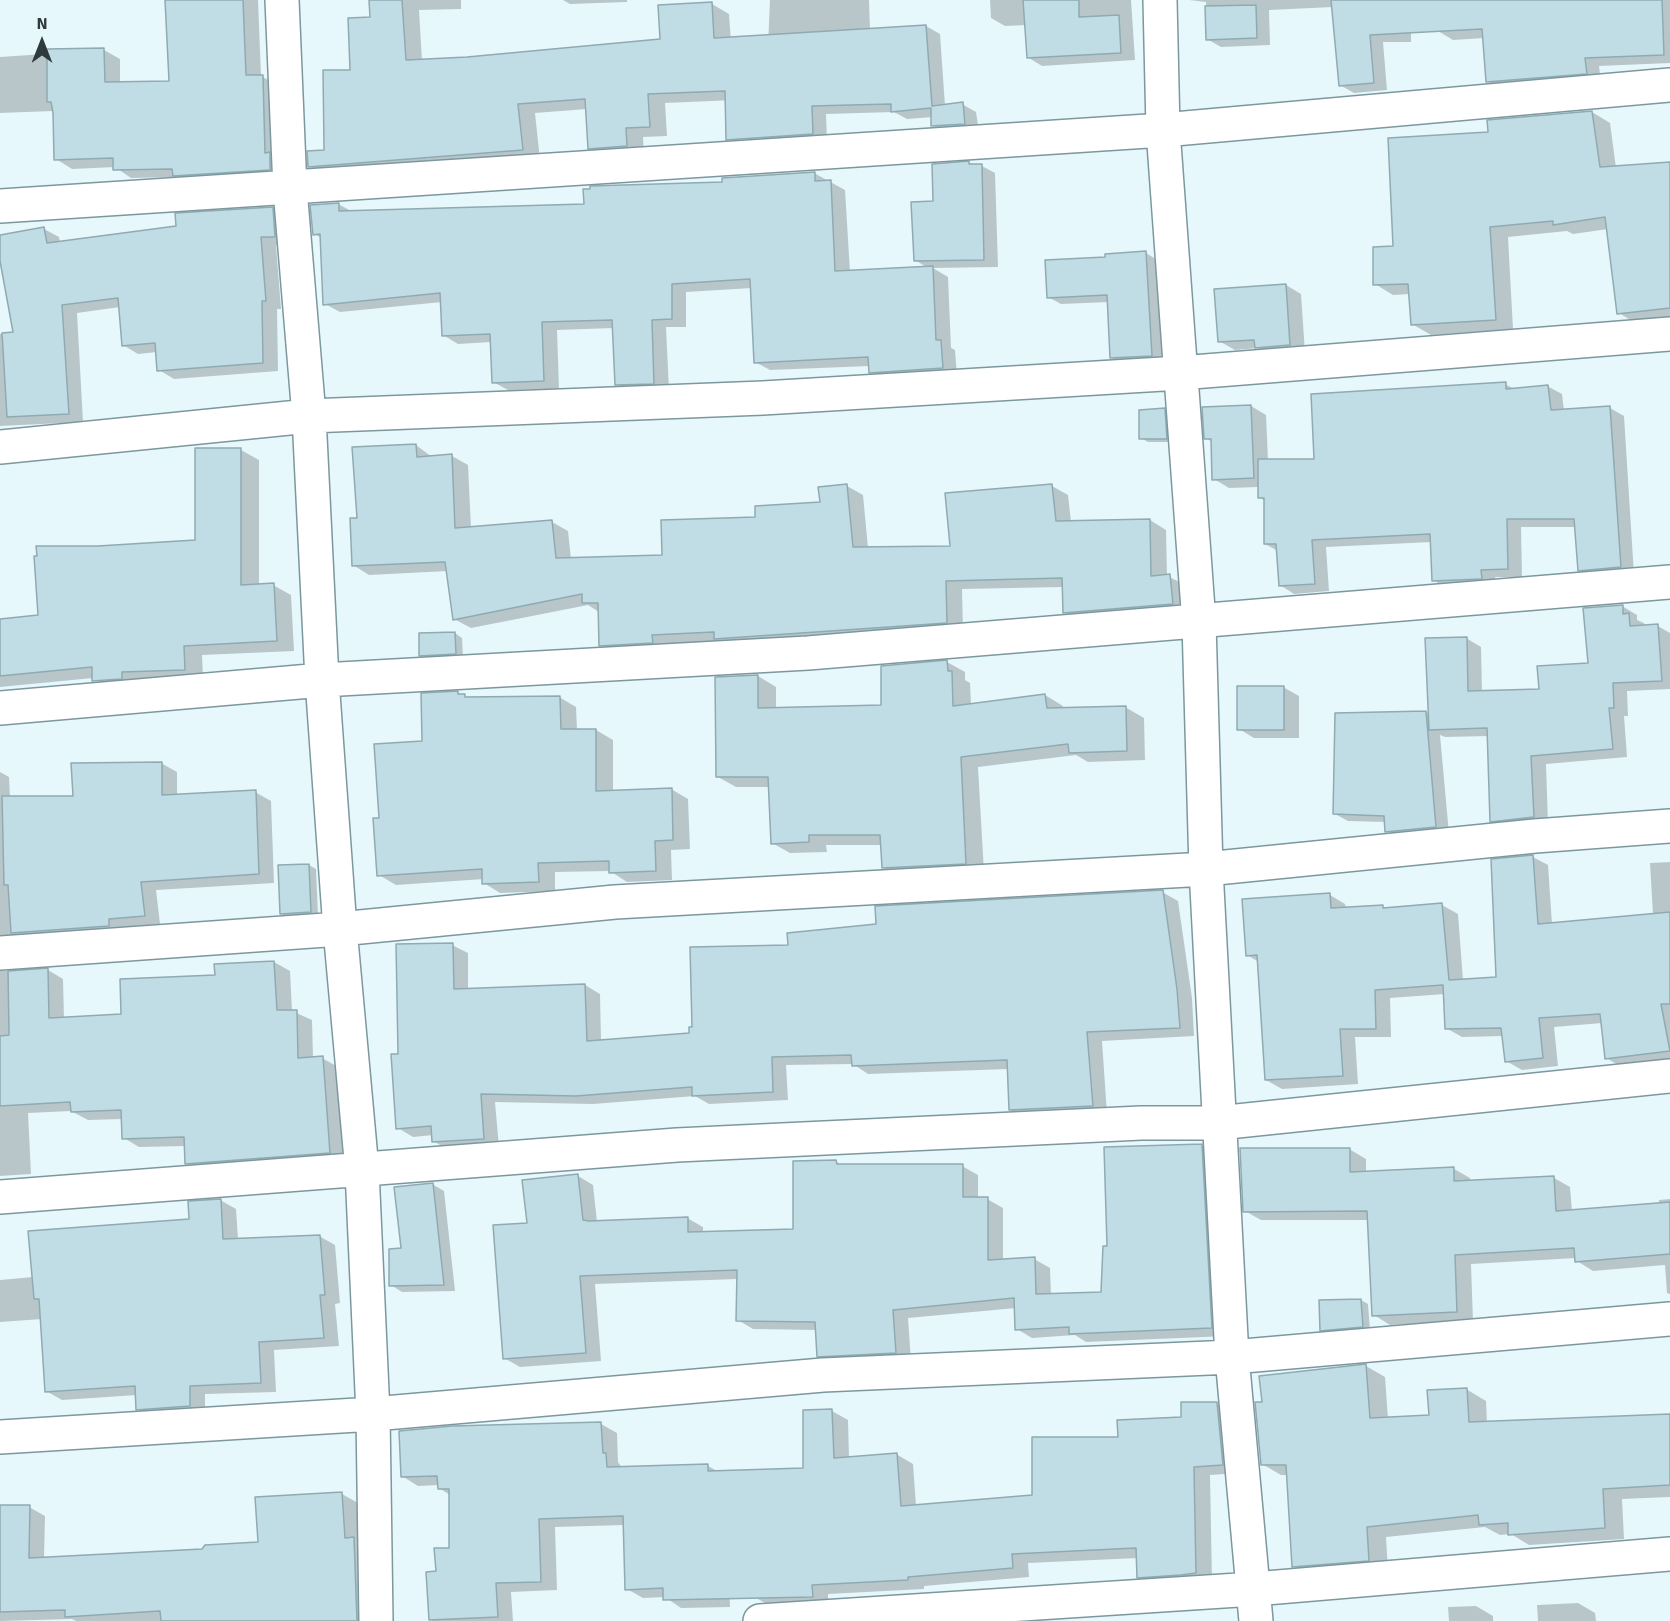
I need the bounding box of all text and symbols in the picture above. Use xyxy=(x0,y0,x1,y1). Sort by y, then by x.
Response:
north arrow xyxy=(12,12,72,72)
text: N xyxy=(36,14,48,34)

